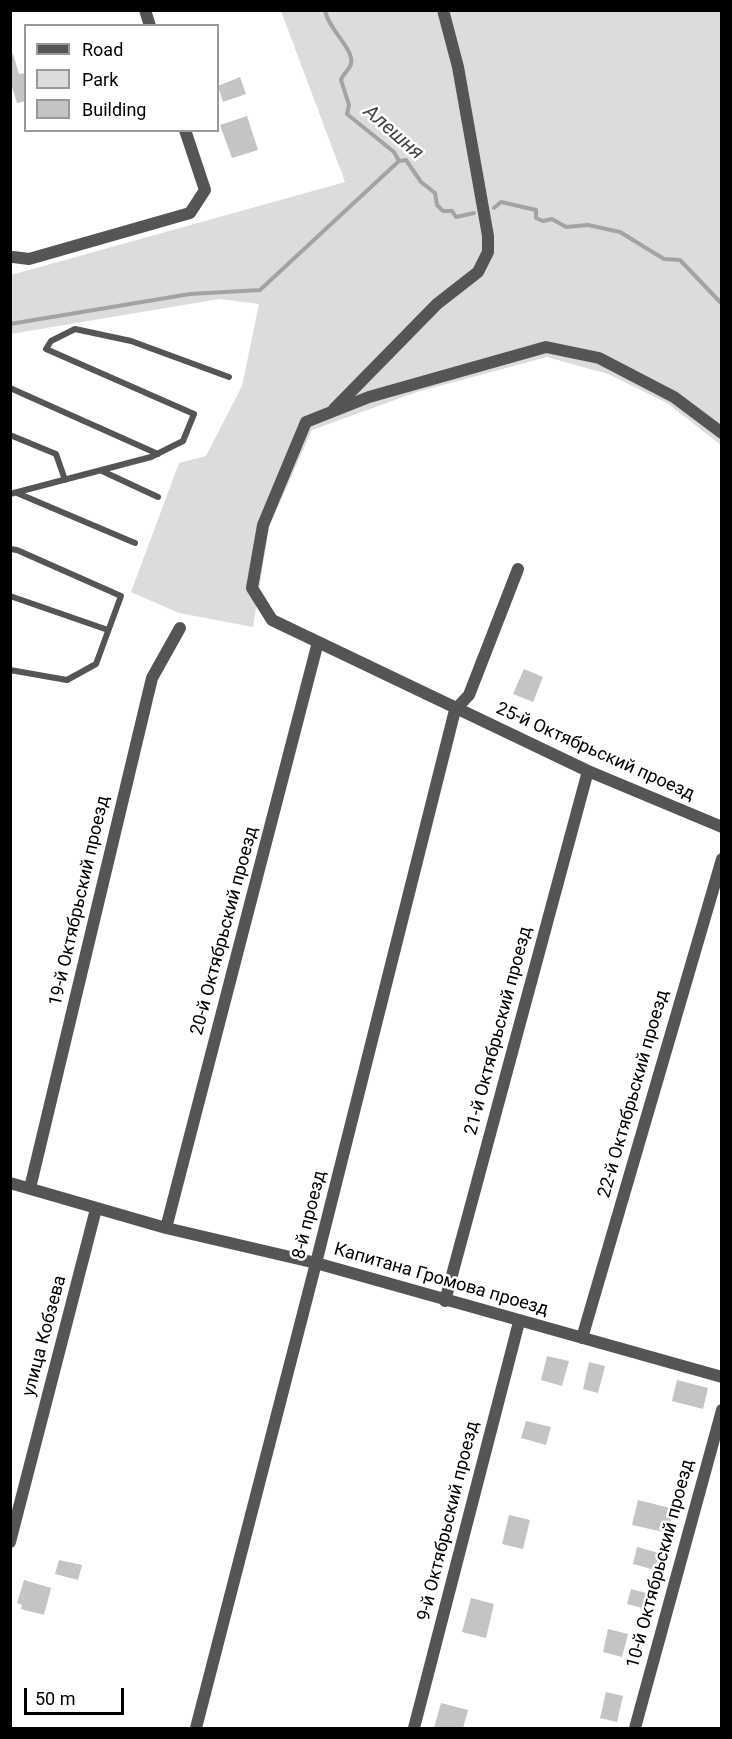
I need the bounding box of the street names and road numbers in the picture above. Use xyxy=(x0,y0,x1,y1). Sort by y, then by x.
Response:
street label: 25-й Октябрьский проезд xyxy=(492,698,698,806)
street label: 19-й Октябрьский проезд xyxy=(45,794,115,1008)
street label: 20-й Октябрьский проезд xyxy=(187,824,263,1038)
street label: 21-й Октябрьский проезд xyxy=(461,924,537,1138)
street label: 22-й Октябрьский проезд xyxy=(594,988,674,1200)
street label: 8-й проезд xyxy=(289,1169,331,1261)
street label: Капитана Громова проезд xyxy=(331,1239,551,1321)
street label: улица Кобзева xyxy=(18,1273,72,1399)
street label: 9-й Октябрьский проезд xyxy=(414,1419,484,1623)
street label: 10-й Октябрьский проезд xyxy=(623,1457,699,1671)

